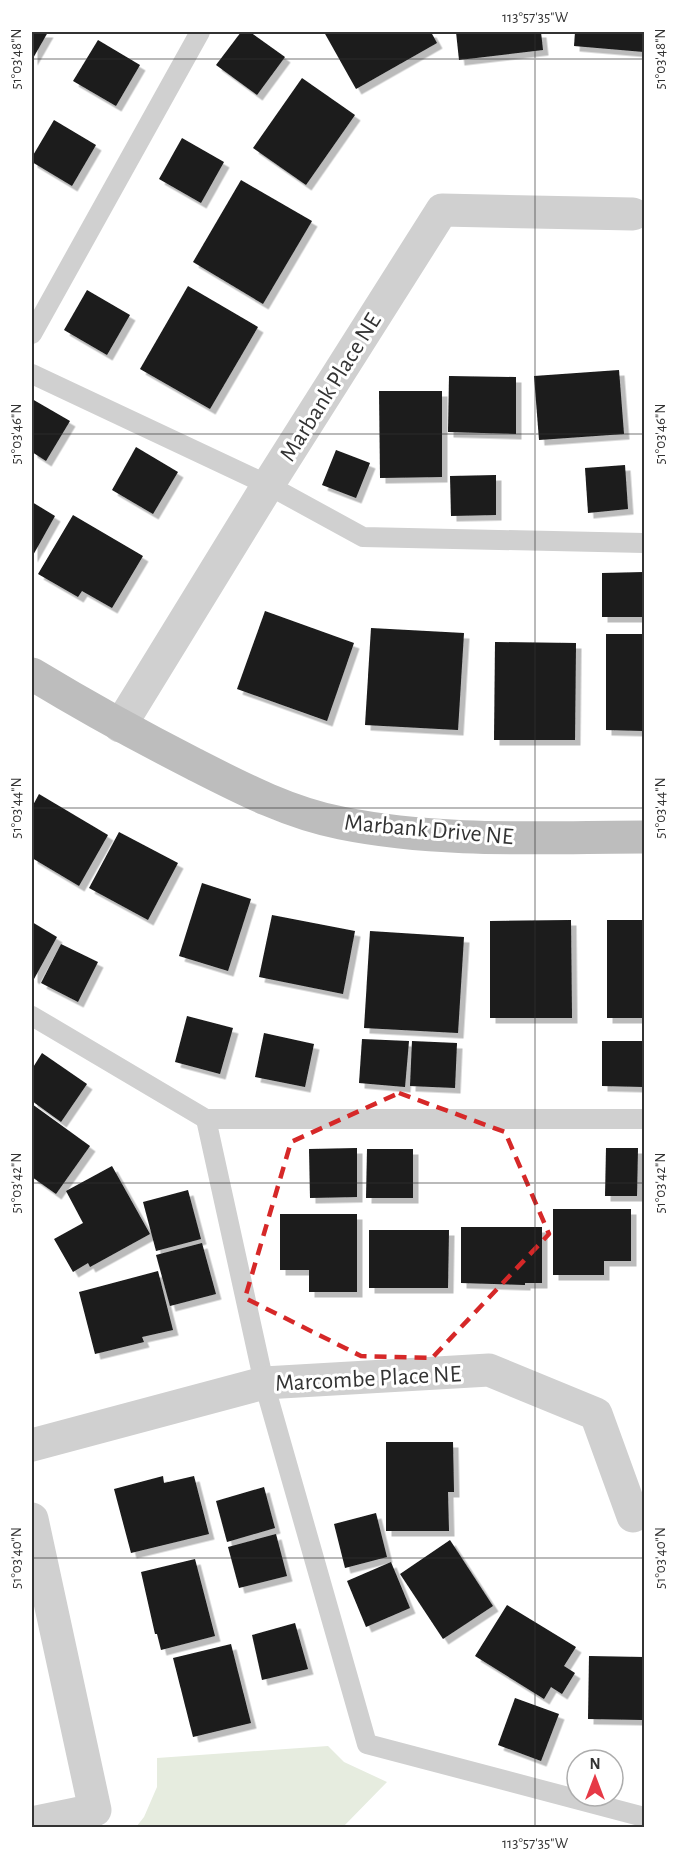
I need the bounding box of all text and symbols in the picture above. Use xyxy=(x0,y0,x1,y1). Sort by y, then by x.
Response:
text: 113°57'35"W xyxy=(502,10,569,25)
text: 51°03'48"N xyxy=(9,28,24,90)
text: 51°03'48"N xyxy=(653,28,668,90)
street label: Marbank Place NE xyxy=(276,309,386,466)
text: 51°03'46"N xyxy=(9,403,24,465)
text: 51°03'46"N xyxy=(653,403,668,465)
text: 51°03'44"N xyxy=(9,777,24,839)
text: 51°03'44"N xyxy=(653,777,668,839)
street label: Marbank Drive NE xyxy=(343,811,515,849)
text: 51°03'42"N xyxy=(9,1153,24,1213)
text: 51°03'42"N xyxy=(653,1153,668,1213)
street label: Marcombe Place NE xyxy=(274,1362,462,1396)
text: 51°03'40"N xyxy=(9,1527,24,1589)
text: 51°03'40"N xyxy=(653,1527,668,1589)
north arrow xyxy=(565,1748,625,1808)
text: N xyxy=(589,1756,601,1772)
text: 113°57'35"W xyxy=(502,1836,569,1851)

